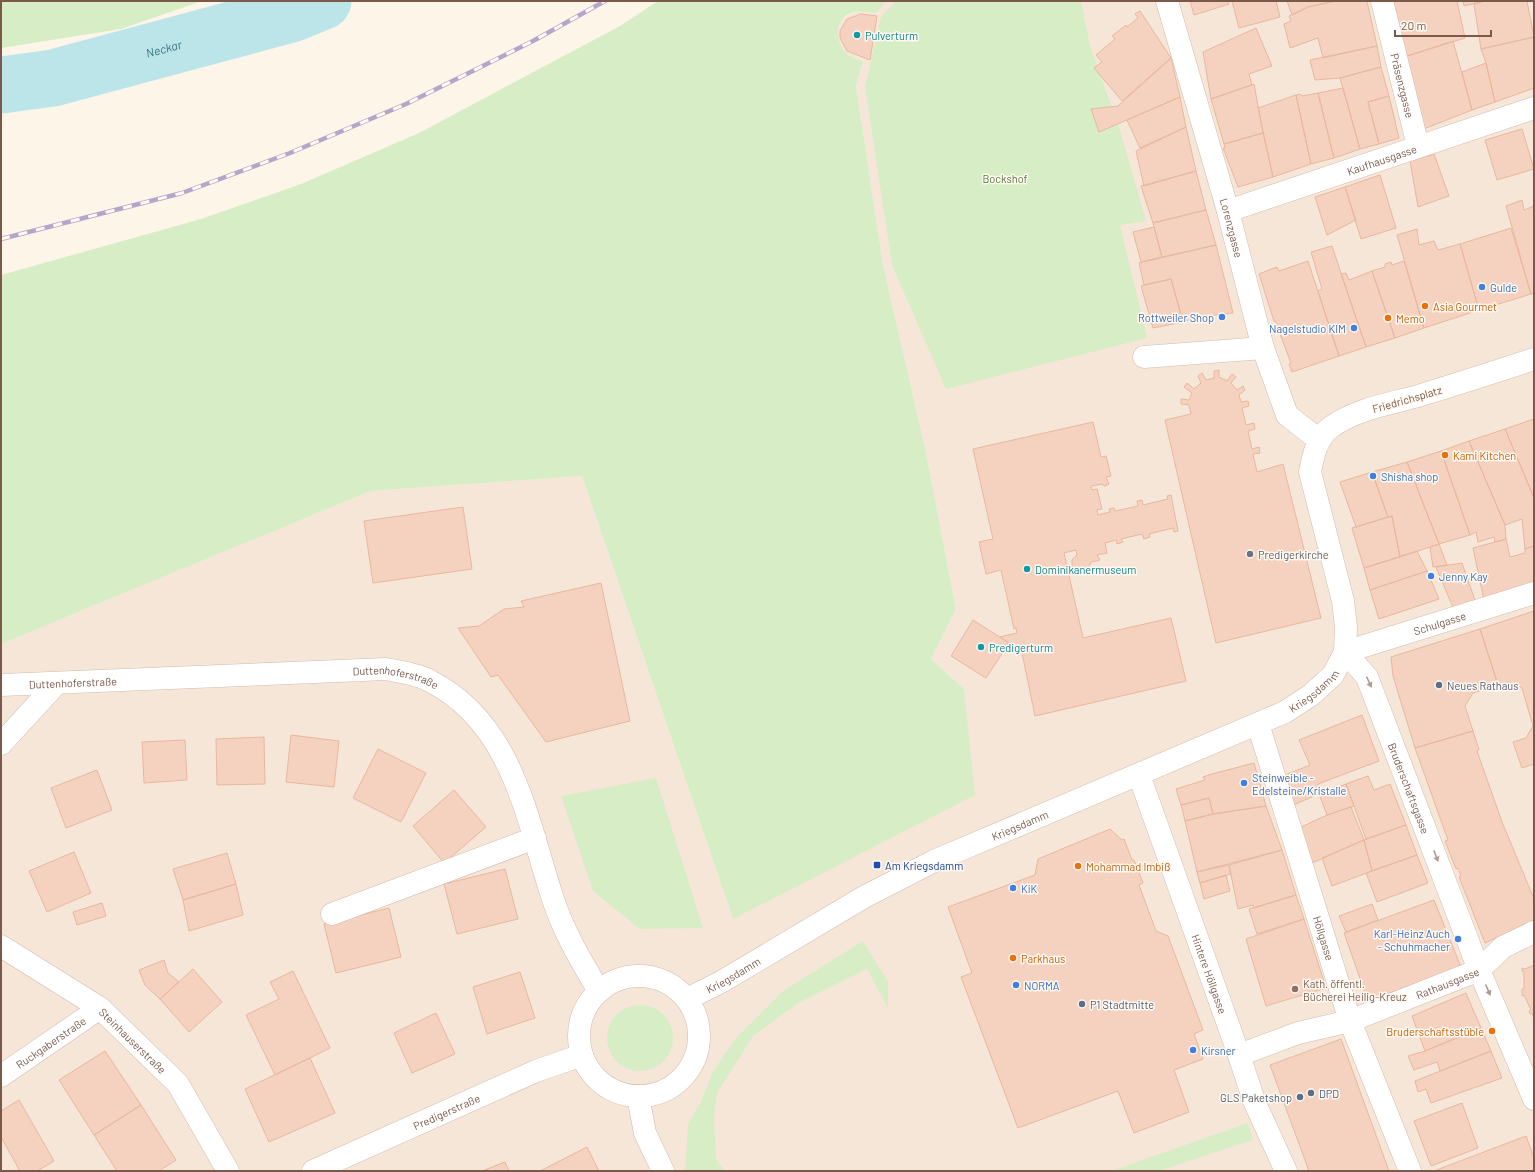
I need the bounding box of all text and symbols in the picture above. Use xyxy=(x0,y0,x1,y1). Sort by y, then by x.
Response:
scale bar xyxy=(1395,12,1491,38)
text: 20 m xyxy=(1401,18,1427,32)
place label: Pulverturm xyxy=(865,29,918,42)
marker: Pulverturm xyxy=(852,30,862,40)
water label: Neckar xyxy=(144,37,184,60)
street label: Präsenzgasse xyxy=(1389,52,1417,119)
street label: Kaufhausgasse xyxy=(1345,142,1418,177)
park label: Bockshof xyxy=(982,172,1028,185)
street label: Lorenzgasse xyxy=(1218,197,1246,259)
place label: Gulde xyxy=(1490,281,1517,294)
marker: Gulde xyxy=(1477,282,1487,292)
place label: Asia Gourmet xyxy=(1433,300,1497,313)
marker: Asia Gourmet xyxy=(1420,301,1430,311)
place label: Rottweiler Shop xyxy=(1138,311,1214,324)
marker: Rottweiler Shop xyxy=(1217,312,1227,322)
place label: Memo xyxy=(1396,312,1425,325)
marker: Memo xyxy=(1383,313,1393,323)
place label: Nagelstudio KIM xyxy=(1269,322,1346,335)
marker: Nagelstudio KIM xyxy=(1349,323,1359,333)
street label: Friedrichsplatz xyxy=(1371,383,1443,415)
place label: Kami Kitchen xyxy=(1453,449,1516,462)
marker: Kami Kitchen xyxy=(1440,450,1450,460)
place label: Shisha shop xyxy=(1381,470,1438,483)
marker: Shisha shop xyxy=(1368,471,1378,481)
place label: Predigerkirche xyxy=(1258,548,1329,561)
marker: Predigerkirche xyxy=(1245,549,1255,559)
place label: Dominikanermuseum xyxy=(1035,563,1136,576)
marker: Dominikanermuseum xyxy=(1022,564,1032,574)
place label: Jenny Kay xyxy=(1439,570,1488,583)
marker: Jenny Kay xyxy=(1426,571,1436,581)
street label: Schulgasse xyxy=(1412,608,1468,637)
place label: Predigerturm xyxy=(989,641,1053,654)
marker: Predigerturm xyxy=(976,642,986,652)
street label: Duttenhoferstraße xyxy=(352,662,441,691)
street label: Kriegsdamm xyxy=(1286,668,1341,714)
street label: Duttenhoferstraße xyxy=(29,674,117,690)
one-way arrow xyxy=(1366,677,1372,689)
place label: Neues Rathaus xyxy=(1447,679,1519,692)
marker: Neues Rathaus xyxy=(1434,680,1444,690)
street label: Bruderschaftsgasse xyxy=(1386,741,1433,835)
place label: Steinweible - Edelsteine/Kristalle xyxy=(1252,771,1346,797)
marker: Steinweible - Edelsteine/Kristalle xyxy=(1239,778,1249,788)
street label: Kriegsdamm xyxy=(989,807,1050,842)
one-way arrow xyxy=(1433,850,1439,862)
place label: Am Kriegsdamm xyxy=(885,859,963,872)
marker: Am Kriegsdamm xyxy=(872,860,882,870)
place label: Mohammad Imbiß xyxy=(1086,860,1170,873)
marker: Mohammad Imbiß xyxy=(1073,861,1083,871)
place label: KiK xyxy=(1021,882,1038,895)
marker: KiK xyxy=(1008,883,1018,893)
street label: Höllgasse xyxy=(1311,914,1337,962)
place label: Karl-Heinz Auch - Schuhmacher xyxy=(1374,927,1450,953)
street label: Hintere Höllgasse xyxy=(1190,932,1230,1015)
marker: Karl-Heinz Auch - Schuhmacher xyxy=(1453,934,1463,944)
place label: Parkhaus xyxy=(1021,952,1065,965)
marker: Parkhaus xyxy=(1008,953,1018,963)
street label: Kriegsdamm xyxy=(704,954,762,995)
street label: Rathausgasse xyxy=(1414,964,1481,1001)
place label: Kath. öffentl. Bücherei Heilig-Kreuz xyxy=(1303,977,1407,1003)
place label: NORMA xyxy=(1024,979,1060,992)
marker: NORMA xyxy=(1011,980,1021,990)
marker: Kath. öffentl. Bücherei Heilig-Kreuz xyxy=(1290,984,1300,994)
one-way arrow xyxy=(1484,984,1491,996)
place label: P1 Stadtmitte xyxy=(1090,998,1154,1011)
marker: P1 Stadtmitte xyxy=(1077,999,1087,1009)
street label: Steinhauserstraße xyxy=(97,1005,169,1076)
street label: Ruckgaberstraße xyxy=(13,1013,88,1071)
place label: Bruderschaftsstüble xyxy=(1386,1025,1484,1038)
marker: Bruderschaftsstüble xyxy=(1487,1026,1497,1036)
place label: Kirsner xyxy=(1201,1044,1236,1057)
marker: Kirsner xyxy=(1188,1045,1198,1055)
place label: DPD xyxy=(1319,1087,1339,1100)
marker: DPD xyxy=(1306,1088,1316,1098)
street label: Predigerstraße xyxy=(411,1091,482,1132)
place label: GLS Paketshop xyxy=(1220,1091,1292,1104)
marker: GLS Paketshop xyxy=(1295,1092,1305,1102)

